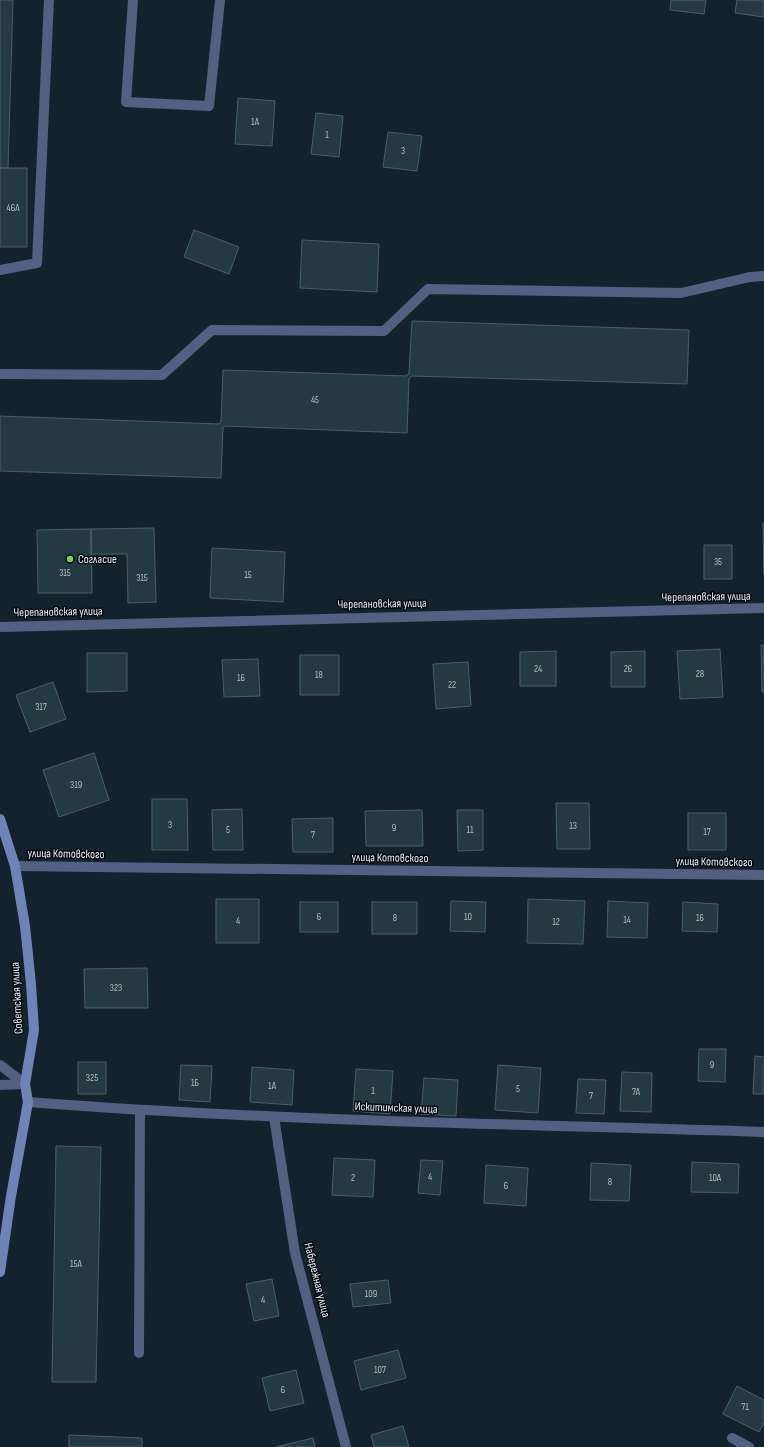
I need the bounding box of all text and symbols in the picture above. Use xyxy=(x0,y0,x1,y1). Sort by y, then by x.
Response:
house number: 1А xyxy=(251,116,260,128)
house number: 1 xyxy=(325,129,329,141)
house number: 3 xyxy=(401,145,405,157)
house number: 46А xyxy=(7,202,20,214)
house number: 45 xyxy=(311,394,319,406)
place label: Согласие xyxy=(78,552,117,567)
marker: Согласие xyxy=(65,554,75,564)
house number: 35 xyxy=(714,556,722,568)
house number: 315 xyxy=(59,567,71,579)
house number: 15 xyxy=(244,569,252,581)
house number: 315 xyxy=(136,572,148,584)
street label: Черепановская улица xyxy=(661,589,751,605)
street label: Черепановская улица xyxy=(337,596,427,612)
street label: Черепановская улица xyxy=(13,604,103,620)
house number: 24 xyxy=(534,663,542,675)
house number: 26 xyxy=(624,663,632,675)
house number: 28 xyxy=(696,668,704,680)
house number: 18 xyxy=(315,669,323,681)
house number: 16 xyxy=(237,672,245,684)
house number: 22 xyxy=(448,679,456,691)
house number: 317 xyxy=(35,701,47,713)
house number: 319 xyxy=(70,779,82,791)
house number: 3 xyxy=(168,819,172,831)
house number: 13 xyxy=(569,820,577,832)
house number: 9 xyxy=(392,822,396,834)
house number: 5 xyxy=(226,824,230,836)
house number: 11 xyxy=(467,824,474,836)
house number: 17 xyxy=(703,826,711,838)
house number: 7 xyxy=(311,829,315,841)
street label: улица Котовского xyxy=(27,846,105,862)
street label: улица Котовского xyxy=(351,850,429,866)
street label: улица Котовского xyxy=(675,854,753,870)
house number: 6 xyxy=(317,911,321,923)
house number: 10 xyxy=(464,911,472,923)
house number: 8 xyxy=(393,912,397,924)
house number: 16 xyxy=(696,912,704,924)
house number: 14 xyxy=(623,914,631,926)
house number: 4 xyxy=(236,915,240,927)
house number: 12 xyxy=(552,916,560,928)
street label: Советская улица xyxy=(8,961,26,1034)
house number: 323 xyxy=(110,982,122,994)
house number: 9 xyxy=(710,1059,714,1071)
house number: 325 xyxy=(86,1072,98,1084)
house number: 1Б xyxy=(191,1077,200,1089)
house number: 1А xyxy=(268,1080,277,1092)
house number: 5 xyxy=(516,1083,520,1095)
house number: 1 xyxy=(371,1085,375,1097)
house number: 7А xyxy=(632,1086,641,1098)
house number: 7 xyxy=(589,1090,593,1102)
street label: Искитимская улица xyxy=(354,1099,438,1117)
house number: 4 xyxy=(428,1171,432,1183)
house number: 2 xyxy=(351,1172,355,1184)
house number: 10А xyxy=(709,1172,722,1184)
house number: 8 xyxy=(608,1176,612,1188)
house number: 6 xyxy=(504,1180,508,1192)
street label: Набережная улица xyxy=(300,1241,334,1319)
house number: 15А xyxy=(70,1258,83,1270)
house number: 109 xyxy=(365,1288,377,1300)
house number: 4 xyxy=(261,1294,265,1306)
house number: 107 xyxy=(374,1364,386,1376)
house number: 6 xyxy=(281,1384,285,1396)
house number: 71 xyxy=(741,1401,749,1413)

